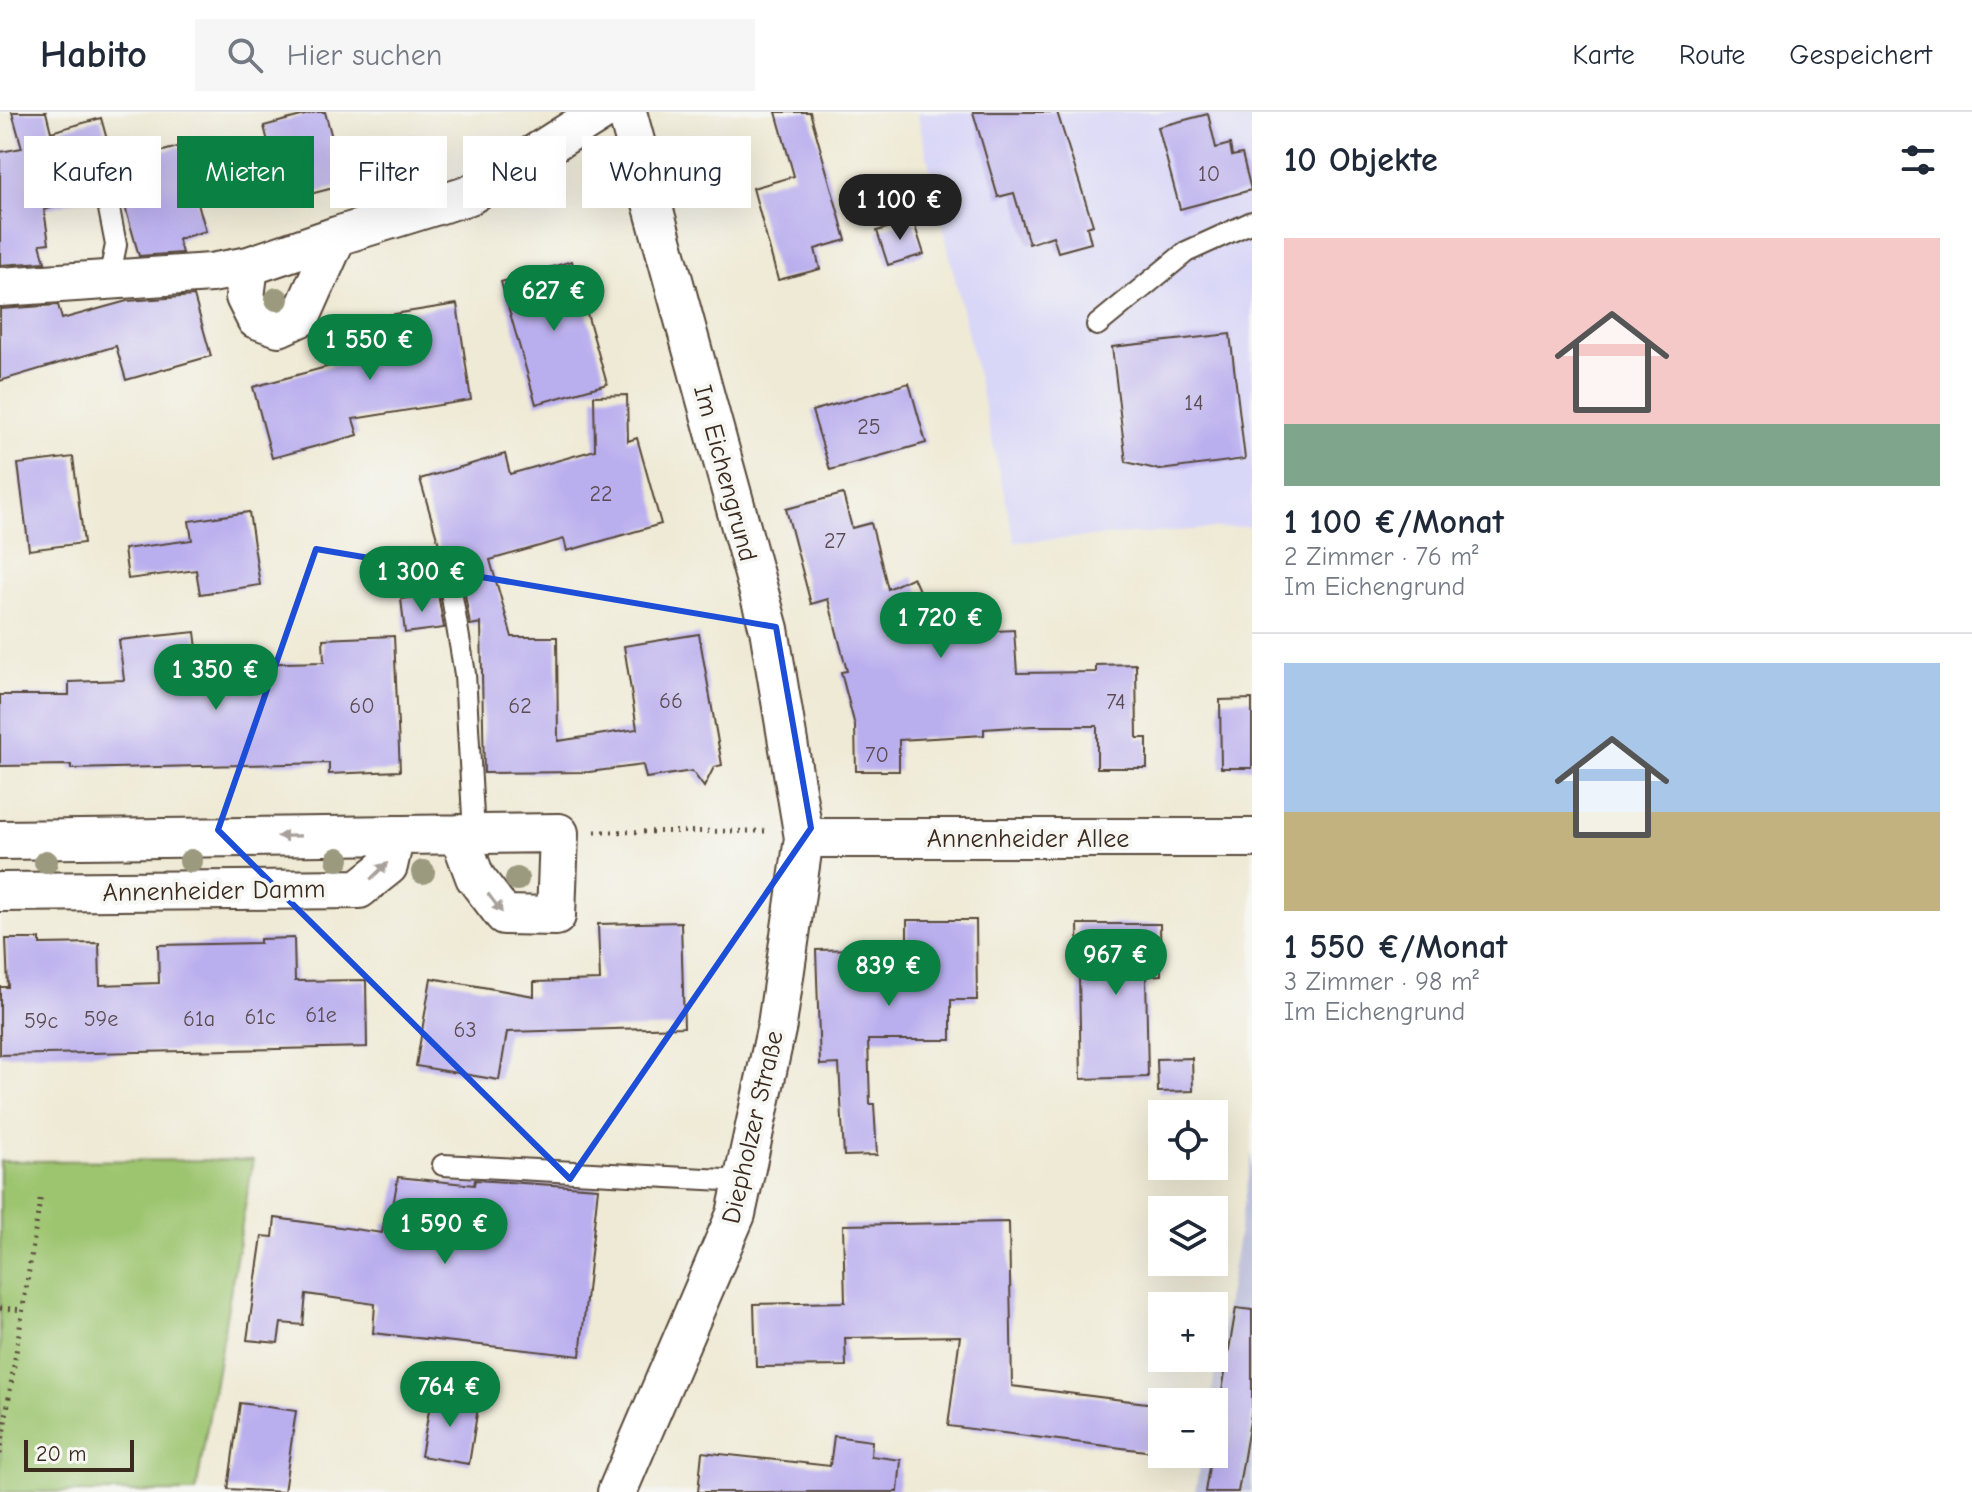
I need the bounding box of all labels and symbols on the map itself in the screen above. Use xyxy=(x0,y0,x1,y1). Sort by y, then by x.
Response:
house number: 10 xyxy=(1198,161,1220,187)
pin: 1 100 € xyxy=(826,174,974,242)
pin: 627 € xyxy=(498,265,610,333)
pin: 1 550 € xyxy=(296,314,444,382)
street label: Im Eichengrund xyxy=(687,382,763,565)
house number: 14 xyxy=(1184,390,1204,416)
house number: 25 xyxy=(857,414,881,440)
house number: 22 xyxy=(589,481,613,507)
house number: 27 xyxy=(824,528,847,554)
pin: 1 300 € xyxy=(348,546,496,614)
pin: 1 720 € xyxy=(867,592,1015,660)
pin: 1 350 € xyxy=(142,644,290,712)
house number: 66 xyxy=(659,688,683,714)
house number: 74 xyxy=(1106,689,1126,715)
house number: 60 xyxy=(349,693,375,719)
house number: 62 xyxy=(508,693,532,719)
house number: 70 xyxy=(865,742,889,768)
street label: Annenheider Allee xyxy=(927,824,1129,854)
one-way arrow xyxy=(276,830,301,843)
one-way arrow xyxy=(369,863,388,881)
street label: Annenheider Damm xyxy=(102,874,326,908)
one-way arrow xyxy=(486,893,502,913)
pin: 967 € xyxy=(1060,929,1172,997)
pin: 839 € xyxy=(833,940,945,1008)
house number: 61e xyxy=(305,1002,337,1028)
house number: 61c xyxy=(244,1004,276,1030)
house number: 59e xyxy=(84,1006,118,1032)
house number: 61a xyxy=(183,1006,215,1032)
house number: 59c xyxy=(24,1008,58,1034)
house number: 63 xyxy=(453,1017,477,1043)
street label: Diepholzer Straße xyxy=(716,1028,790,1227)
pin: 1 590 € xyxy=(371,1198,519,1266)
pin: 764 € xyxy=(394,1361,506,1429)
scale bar xyxy=(24,1436,134,1472)

